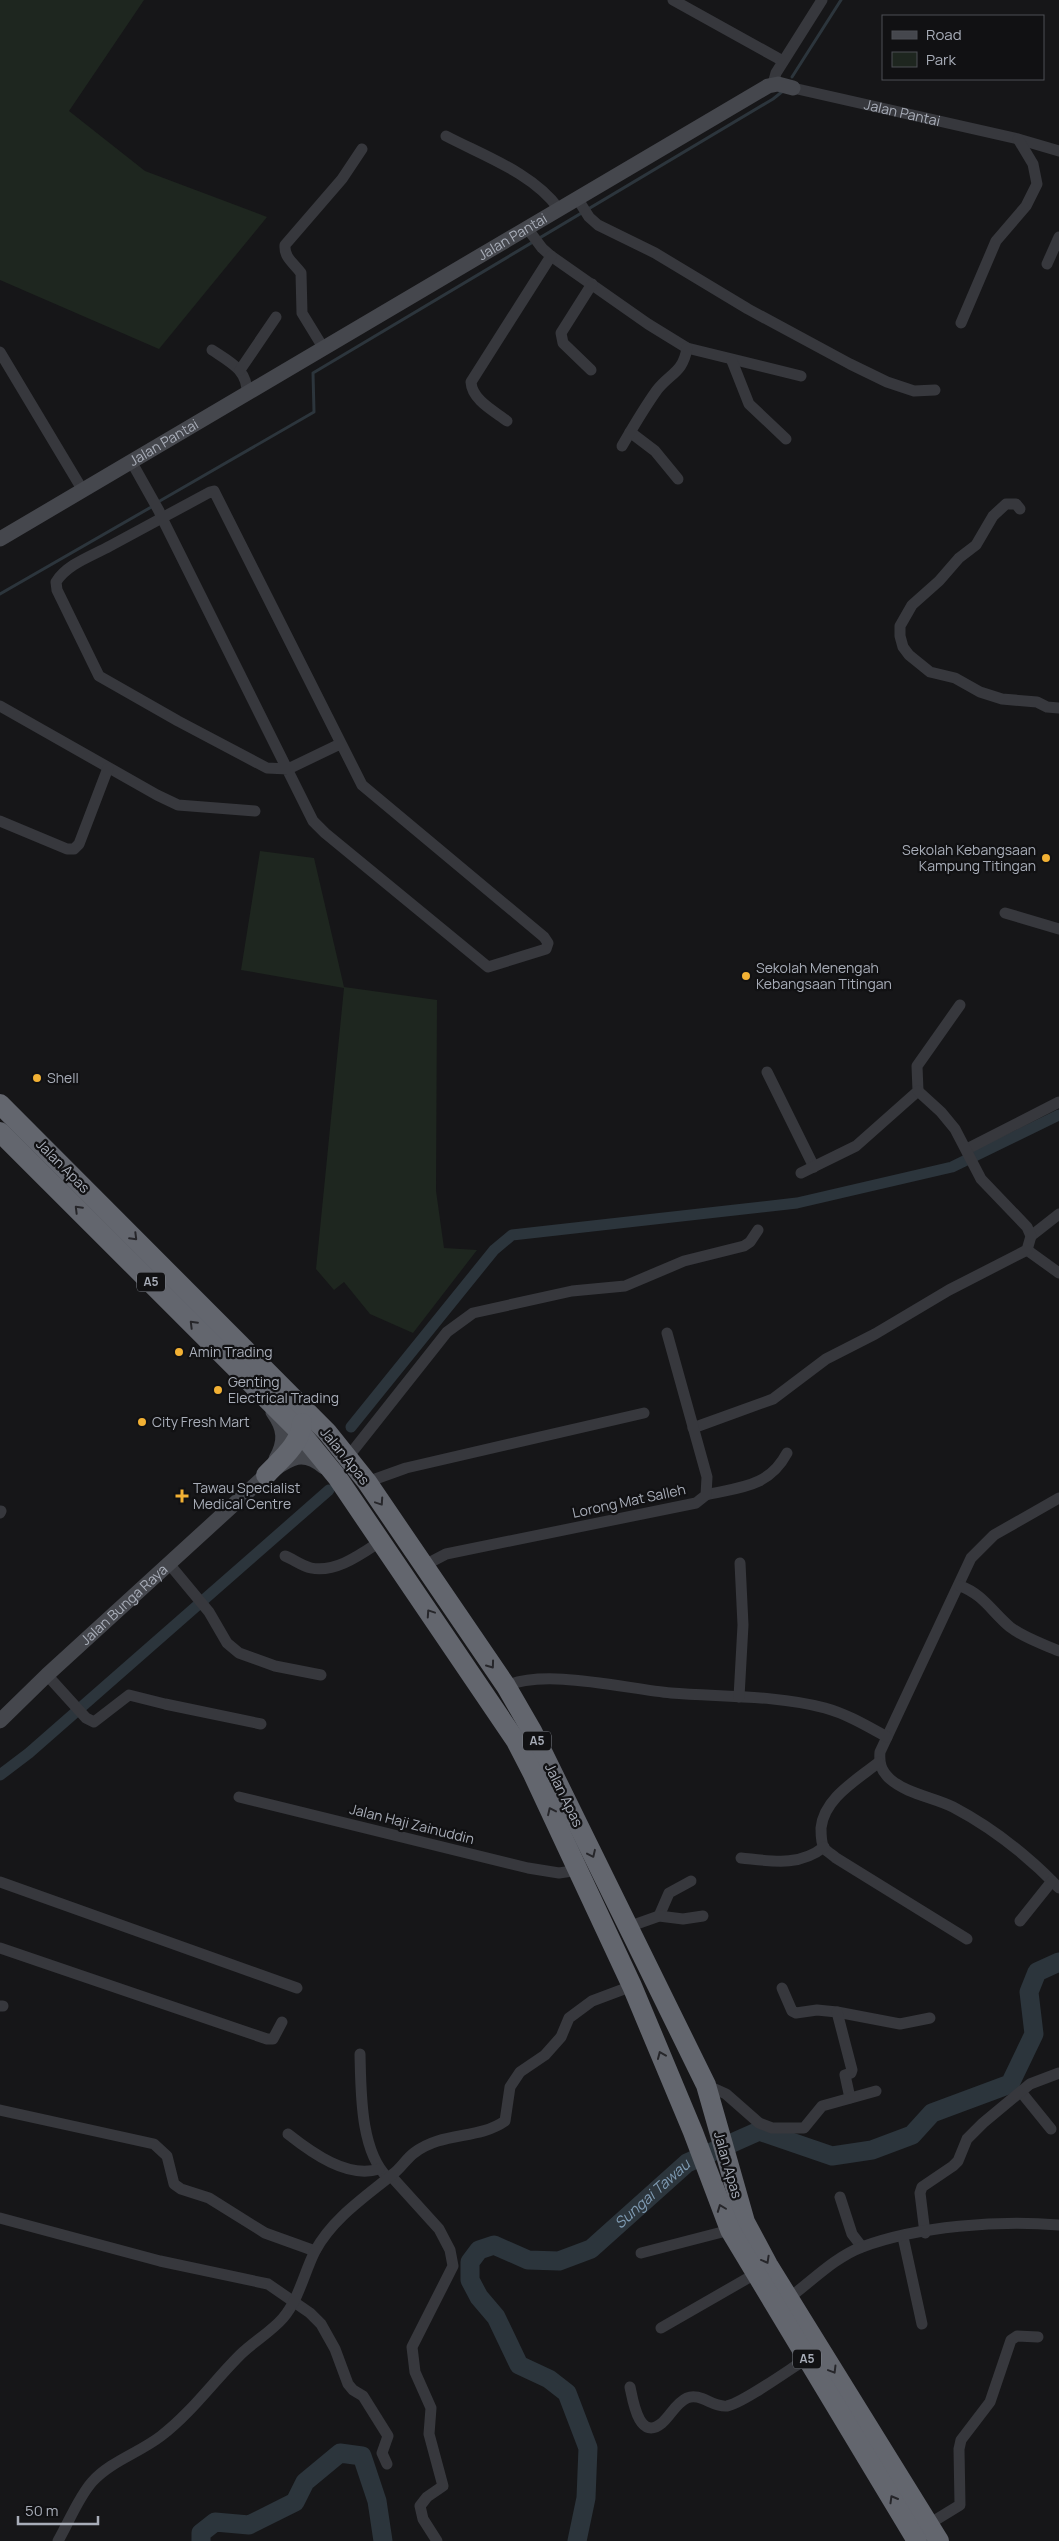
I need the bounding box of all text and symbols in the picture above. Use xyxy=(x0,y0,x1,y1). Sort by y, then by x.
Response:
legend xyxy=(882,15,1044,80)
text: Road xyxy=(926,24,962,45)
text: Park xyxy=(926,49,956,70)
street label: Jalan Pantai xyxy=(862,94,942,130)
street label: Jalan Pantai xyxy=(474,208,550,264)
street label: Jalan Pantai xyxy=(125,414,202,470)
place label: Sekolah Kebangsaan Kampung Titingan xyxy=(902,840,1036,875)
marker: Sekolah Kebangsaan Kampung Titingan xyxy=(1040,852,1052,864)
place label: Sekolah Menengah Kebangsaan Titingan xyxy=(756,958,892,993)
marker: Sekolah Menengah Kebangsaan Titingan xyxy=(740,970,752,982)
place label: Shell xyxy=(47,1068,79,1087)
marker: Shell xyxy=(31,1072,43,1084)
street label: Jalan Apas xyxy=(32,1135,94,1197)
one-way arrow xyxy=(75,1206,84,1215)
one-way arrow xyxy=(128,1231,137,1240)
road number: A5 xyxy=(137,1272,165,1291)
one-way arrow xyxy=(190,1320,199,1329)
place label: Amin Trading xyxy=(189,1342,273,1361)
marker: Amin Trading xyxy=(173,1346,185,1358)
place label: Genting Electrical Trading xyxy=(228,1372,339,1407)
marker: Genting Electrical Trading xyxy=(212,1384,224,1396)
place label: City Fresh Mart xyxy=(152,1412,250,1431)
marker: City Fresh Mart xyxy=(136,1416,148,1428)
street label: Jalan Apas xyxy=(316,1423,374,1488)
place label: Tawau Specialist Medical Centre xyxy=(193,1478,301,1513)
street label: Lorong Mat Salleh xyxy=(570,1479,687,1522)
marker: Tawau Specialist Medical Centre xyxy=(175,1489,189,1503)
one-way arrow xyxy=(374,1496,383,1505)
street label: Jalan Bunga Raya xyxy=(76,1560,171,1649)
one-way arrow xyxy=(427,1609,437,1618)
one-way arrow xyxy=(485,1659,494,1669)
road number: A5 xyxy=(523,1732,551,1750)
street label: Jalan Apas xyxy=(541,1760,588,1830)
street label: Jalan Haji Zainuddin xyxy=(348,1799,476,1848)
one-way arrow xyxy=(547,1807,557,1816)
one-way arrow xyxy=(586,1849,597,1858)
one-way arrow xyxy=(657,2051,667,2060)
street label: Jalan Apas xyxy=(710,2129,747,2201)
water label: Sungai Tawau xyxy=(610,2153,695,2233)
one-way arrow xyxy=(717,2205,727,2213)
one-way arrow xyxy=(759,2254,769,2263)
road number: A5 xyxy=(793,2350,821,2368)
one-way arrow xyxy=(826,2364,836,2373)
scale bar xyxy=(18,2494,98,2526)
one-way arrow xyxy=(889,2495,899,2504)
text: 50 m xyxy=(25,2500,59,2521)

